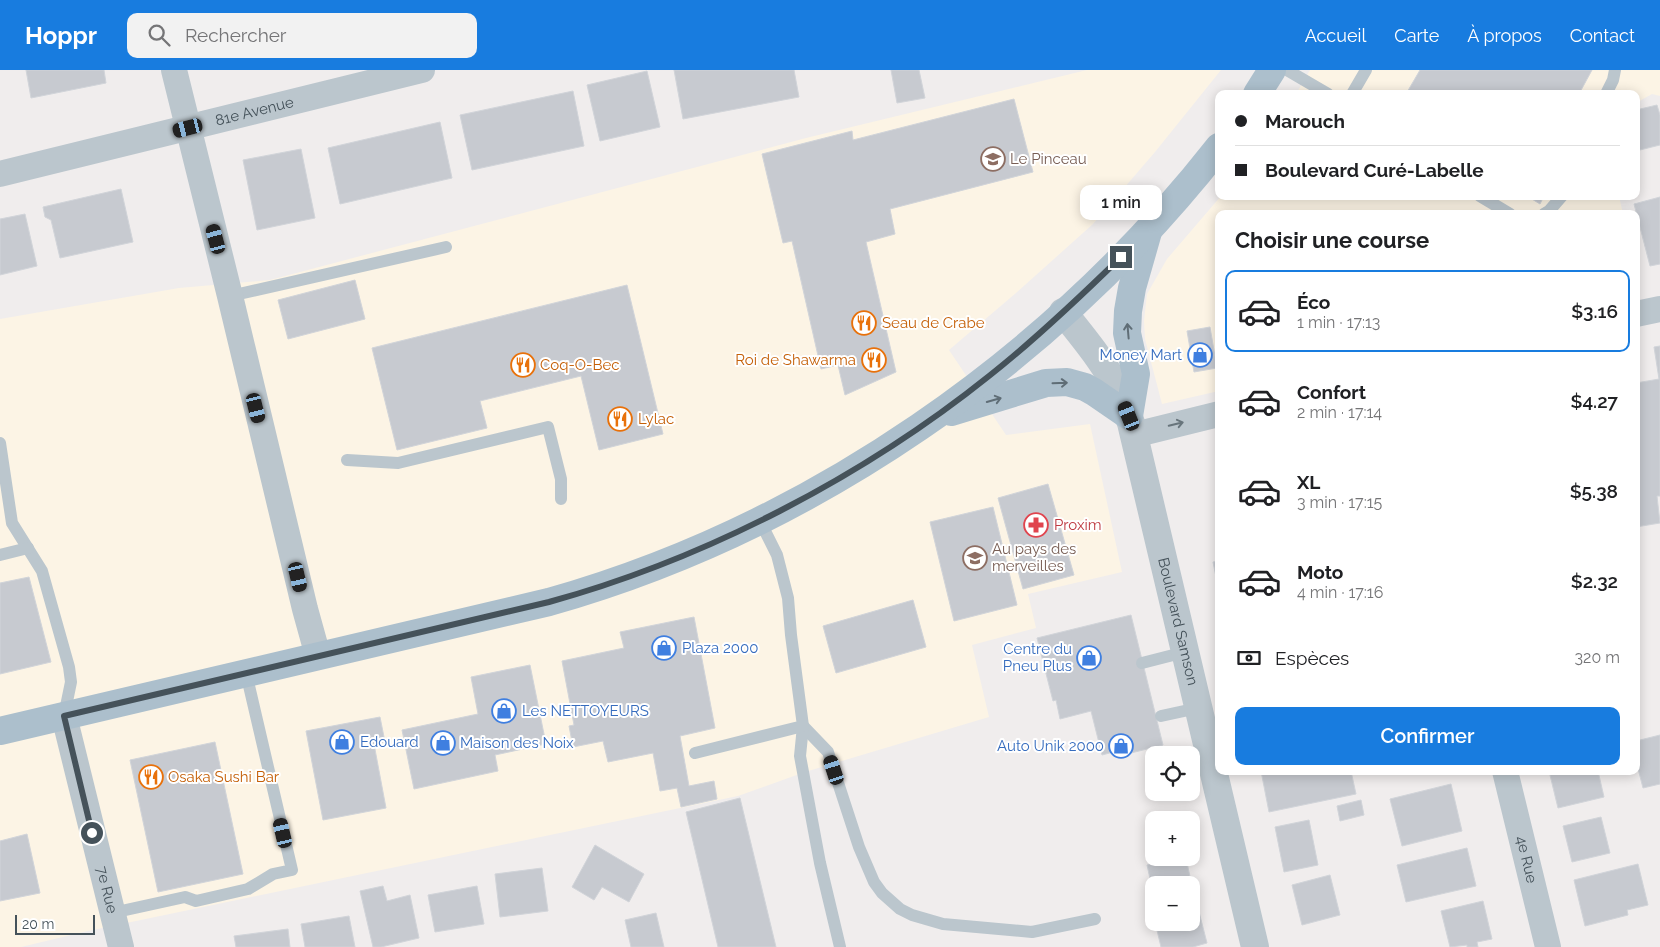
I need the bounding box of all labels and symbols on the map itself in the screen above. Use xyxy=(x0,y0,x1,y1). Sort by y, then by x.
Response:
street label: 81e Avenue xyxy=(213,93,296,130)
car xyxy=(171,117,204,139)
school or university icon: Le Pinceau xyxy=(980,146,1006,172)
place label: Le Pinceau xyxy=(1010,150,1087,168)
callout: 1 min xyxy=(1080,184,1162,220)
car xyxy=(204,223,227,255)
route end xyxy=(1110,246,1132,268)
restaurant icon: Seau de Crabe xyxy=(851,310,877,336)
place label: Seau de Crabe xyxy=(882,314,985,332)
one-way arrow xyxy=(1123,324,1133,340)
shop icon: Money Mart xyxy=(1187,342,1213,368)
place label: Money Mart xyxy=(1100,346,1182,364)
restaurant icon: Roi de Shawarma xyxy=(861,347,887,373)
place label: Roi de Shawarma xyxy=(735,351,856,369)
restaurant icon: Coq-O-Bec xyxy=(510,352,536,378)
place label: Coq-O-Bec xyxy=(540,356,619,374)
one-way arrow xyxy=(1052,378,1068,387)
car xyxy=(245,392,266,424)
one-way arrow xyxy=(986,394,1002,404)
car xyxy=(1116,399,1141,433)
restaurant icon: Lylac xyxy=(607,406,633,432)
place label: Lylac xyxy=(638,410,674,428)
one-way arrow xyxy=(1168,419,1184,428)
pharmacy icon: Proxim xyxy=(1023,512,1049,538)
place label: Proxim xyxy=(1054,516,1102,534)
place label: Au pays des merveilles xyxy=(992,540,1076,575)
school or university icon: Au pays des merveilles xyxy=(962,545,988,571)
street label: Boulevard Samson xyxy=(1154,556,1202,687)
car xyxy=(287,561,308,593)
shop icon: Plaza 2000 xyxy=(651,635,677,661)
place label: Plaza 2000 xyxy=(682,639,758,657)
place label: Centre du Pneu Plus xyxy=(1003,640,1072,675)
shop icon: Centre du Pneu Plus xyxy=(1076,645,1102,671)
shop icon: Les NETTOYEURS xyxy=(491,698,517,724)
place label: Les NETTOYEURS xyxy=(522,702,649,720)
shop icon: Edouard xyxy=(329,729,355,755)
shop icon: Maison des Noix xyxy=(430,730,456,756)
place label: Edouard xyxy=(360,733,419,751)
shop icon: Auto Unik 2000 xyxy=(1108,733,1134,759)
place label: Maison des Noix xyxy=(460,734,574,752)
place label: Auto Unik 2000 xyxy=(997,737,1104,755)
car xyxy=(822,753,845,787)
restaurant icon: Osaka Sushi Bar xyxy=(138,764,164,790)
place label: Osaka Sushi Bar xyxy=(168,768,280,786)
car xyxy=(272,817,293,849)
route start xyxy=(81,822,103,844)
street label: 4e Rue xyxy=(1512,834,1541,885)
street label: 7e Rue xyxy=(92,864,121,915)
scale bar xyxy=(15,912,95,935)

